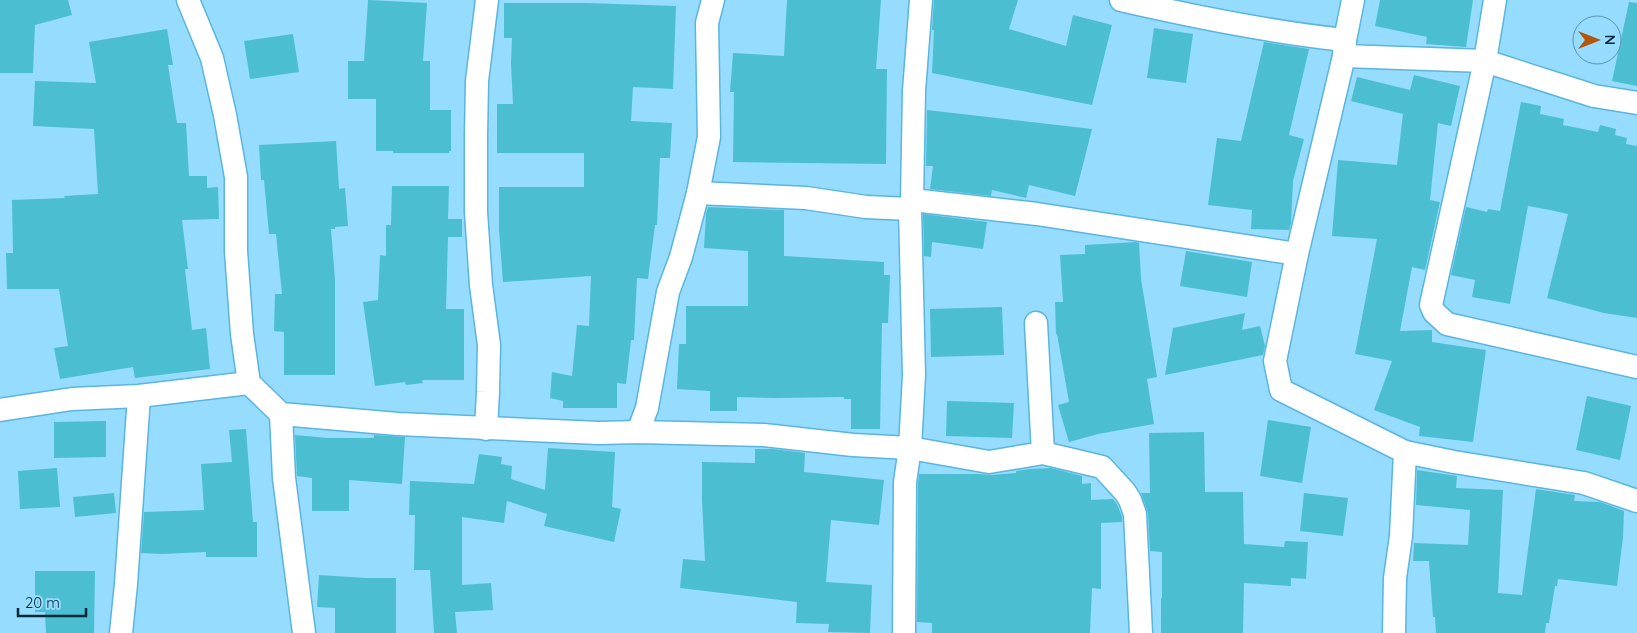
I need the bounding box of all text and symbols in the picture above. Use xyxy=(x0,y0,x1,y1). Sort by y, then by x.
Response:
north arrow xyxy=(1572,15,1622,65)
text: N xyxy=(1601,35,1619,45)
scale bar xyxy=(18,586,85,618)
text: 20 m xyxy=(25,593,60,612)

